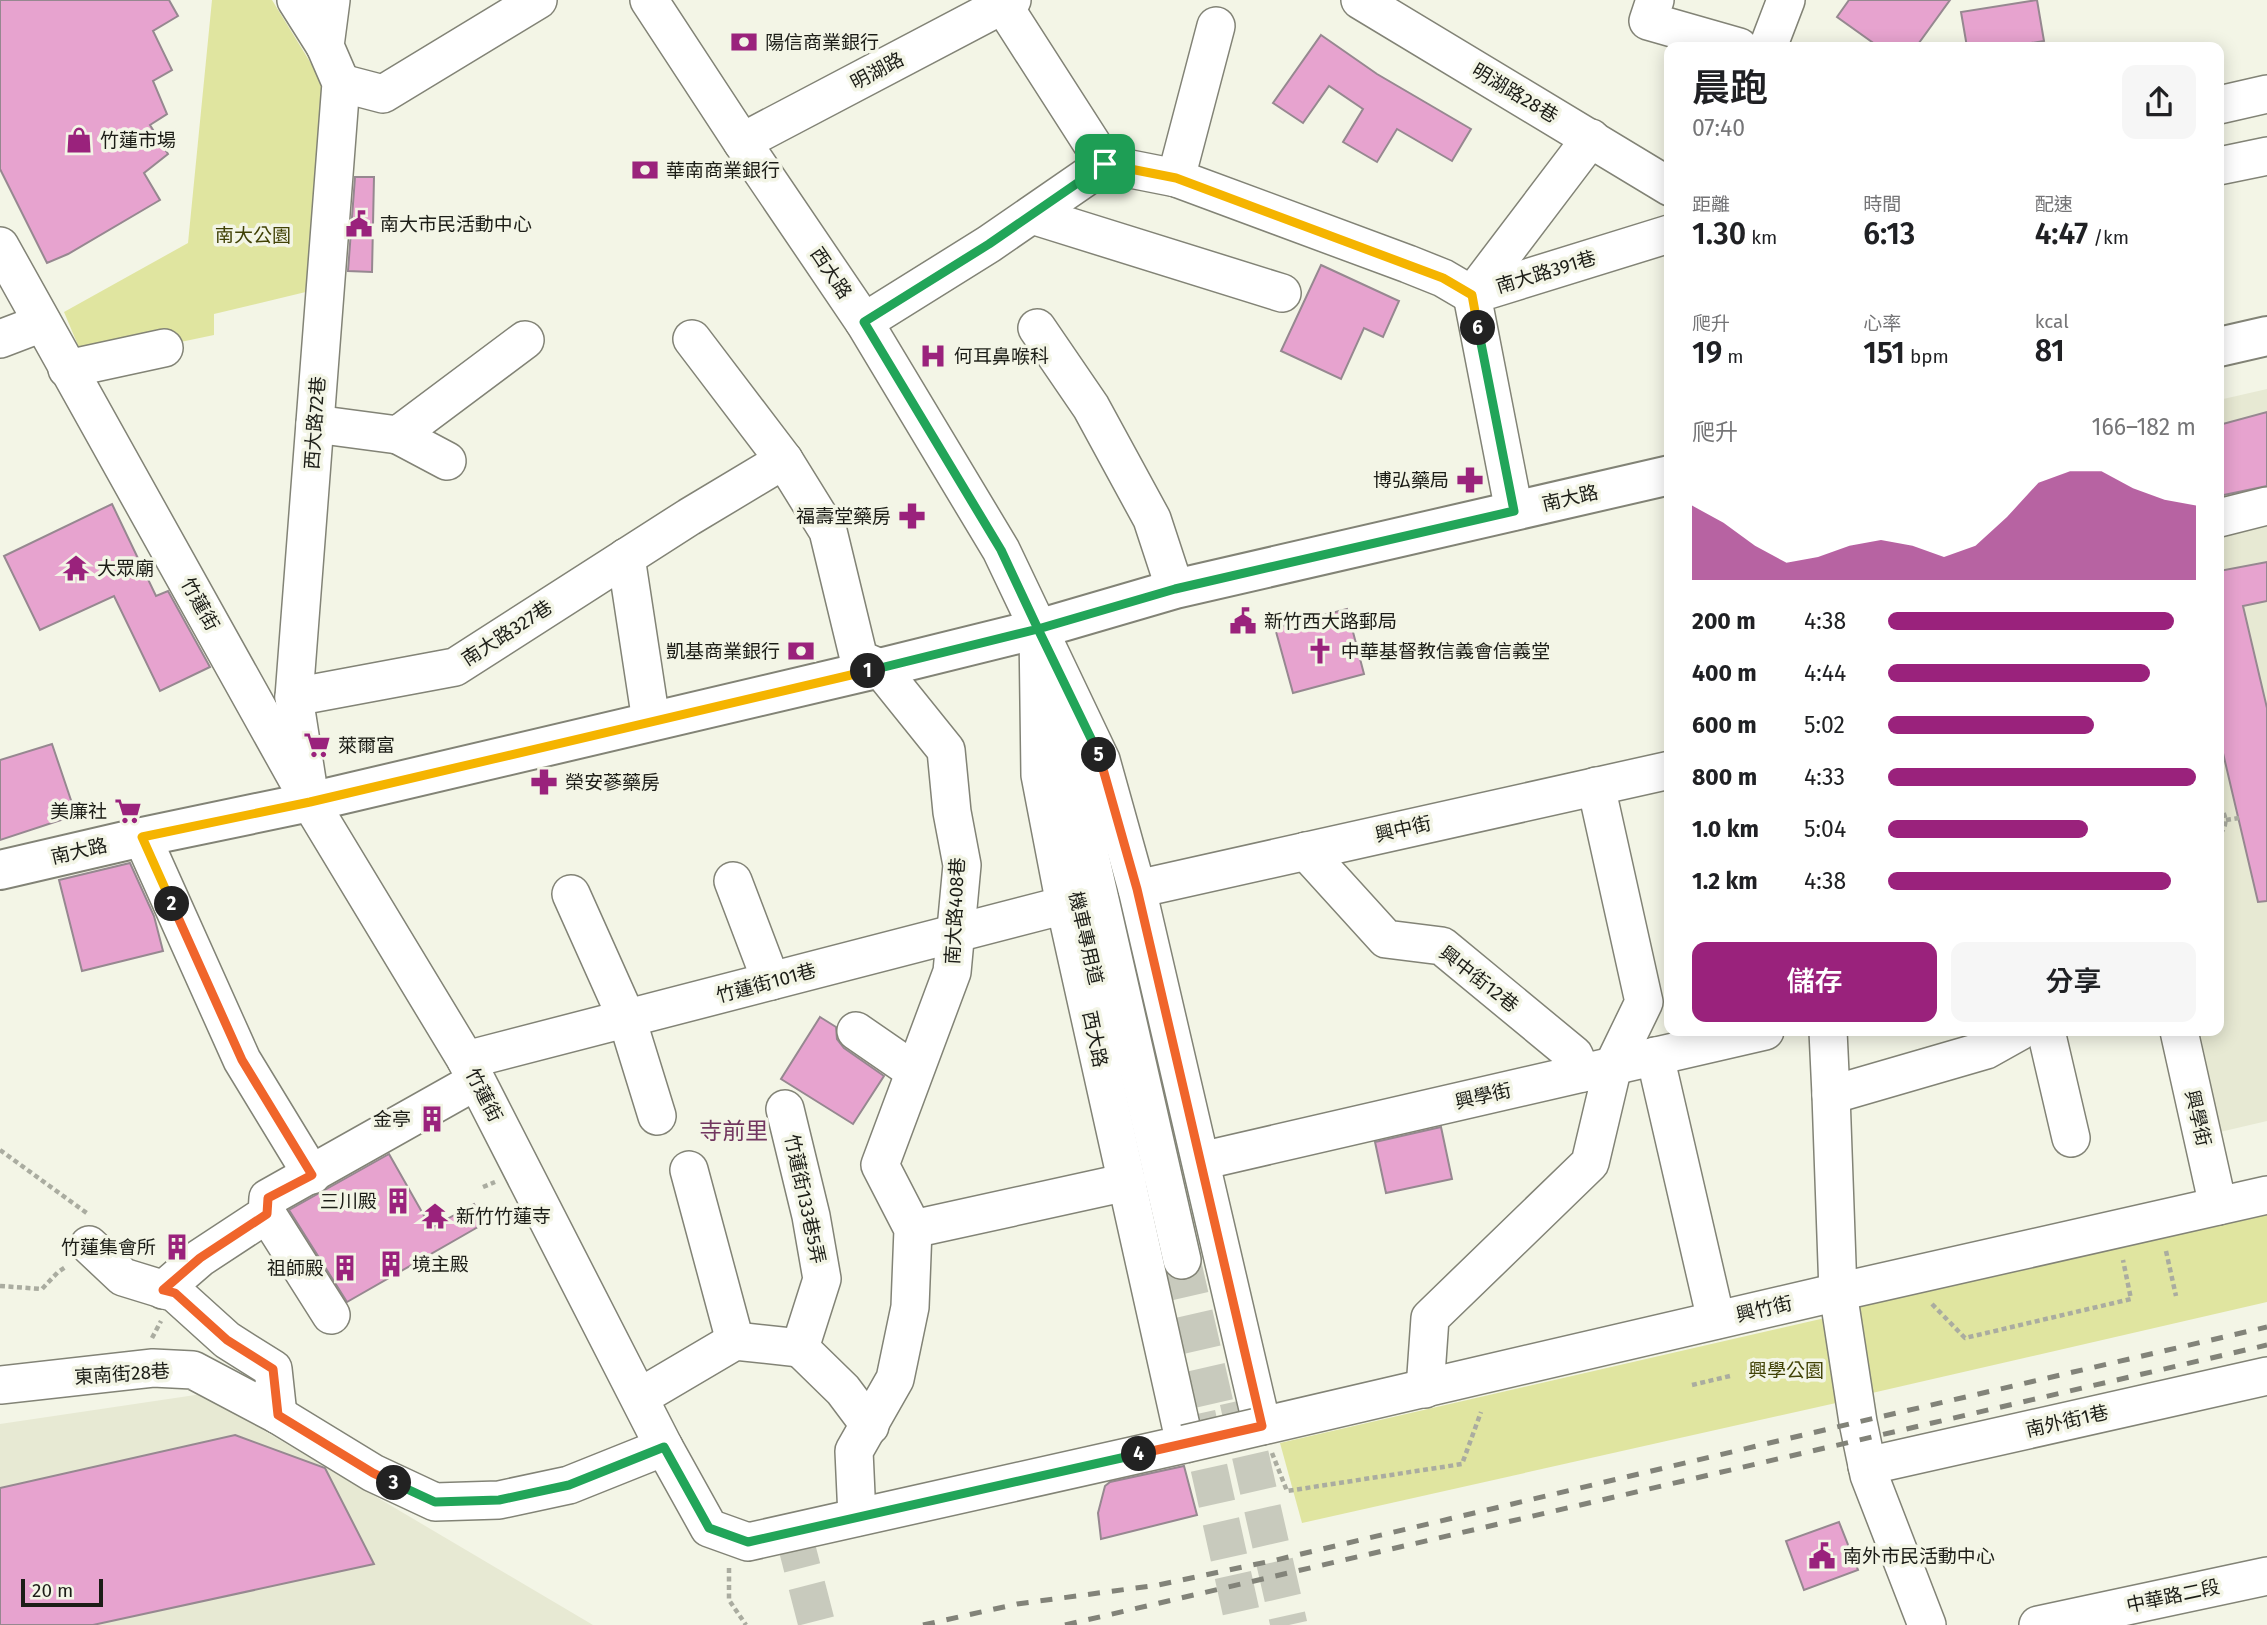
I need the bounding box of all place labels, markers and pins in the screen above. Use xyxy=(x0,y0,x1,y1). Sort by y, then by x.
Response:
bank icon: 陽信商業銀行 xyxy=(729,27,759,57)
place label: 陽信商業銀行 xyxy=(765,31,879,54)
shop icon: 竹蓮市場 xyxy=(64,125,94,155)
place label: 竹蓮市場 xyxy=(100,129,176,152)
pin xyxy=(1075,134,1135,194)
bank icon: 華南商業銀行 xyxy=(630,155,660,185)
place label: 華南商業銀行 xyxy=(666,159,780,182)
public building icon: 南大市民活動中心 xyxy=(344,209,374,239)
place label: 南大市民活動中心 xyxy=(380,213,532,236)
pin: 6 xyxy=(1460,310,1496,346)
hospital icon: 何耳鼻喉科 xyxy=(918,341,948,371)
place label: 何耳鼻喉科 xyxy=(954,345,1049,368)
pharmacy icon: 博弘藥局 xyxy=(1455,465,1485,495)
place label: 博弘藥局 xyxy=(1373,469,1449,492)
pharmacy icon: 福壽堂藥房 xyxy=(897,501,927,531)
place label: 福壽堂藥房 xyxy=(796,505,891,528)
temple icon: 大眾廟 xyxy=(61,553,91,583)
place label: 大眾廟 xyxy=(97,557,154,580)
public building icon: 新竹西大路郵局 xyxy=(1228,606,1258,636)
place label: 新竹西大路郵局 xyxy=(1264,610,1397,633)
bank icon: 凱基商業銀行 xyxy=(786,636,816,666)
church icon: 中華基督教信義會信義堂 xyxy=(1305,636,1335,666)
place label: 凱基商業銀行 xyxy=(666,640,780,663)
place label: 中華基督教信義會信義堂 xyxy=(1341,640,1550,663)
pin: 1 xyxy=(850,654,886,688)
supermarket icon: 萊爾富 xyxy=(302,730,332,760)
place label: 萊爾富 xyxy=(338,734,395,757)
pin: 5 xyxy=(1082,738,1116,772)
pharmacy icon: 榮安蔘藥房 xyxy=(529,767,559,797)
place label: 榮安蔘藥房 xyxy=(565,771,660,794)
supermarket icon: 美廉社 xyxy=(113,796,143,826)
place label: 美廉社 xyxy=(50,800,107,823)
pin: 2 xyxy=(154,886,190,922)
building icon: 金亭 xyxy=(417,1104,447,1134)
place label: 金亭 xyxy=(373,1108,411,1131)
building icon: 三川殿 xyxy=(383,1186,413,1216)
place label: 三川殿 xyxy=(320,1190,377,1213)
temple icon: 新竹竹蓮寺 xyxy=(420,1201,450,1231)
place label: 新竹竹蓮寺 xyxy=(456,1205,551,1228)
building icon: 竹蓮集會所 xyxy=(162,1232,192,1262)
place label: 竹蓮集會所 xyxy=(61,1236,156,1259)
building icon: 境主殿 xyxy=(376,1249,406,1279)
building icon: 祖師殿 xyxy=(330,1253,360,1283)
place label: 境主殿 xyxy=(412,1253,469,1276)
place label: 祖師殿 xyxy=(267,1257,324,1280)
pin: 4 xyxy=(1122,1436,1156,1472)
pin: 3 xyxy=(376,1466,412,1500)
public building icon: 南外市民活動中心 xyxy=(1807,1541,1837,1571)
place label: 南外市民活動中心 xyxy=(1843,1545,1995,1568)

